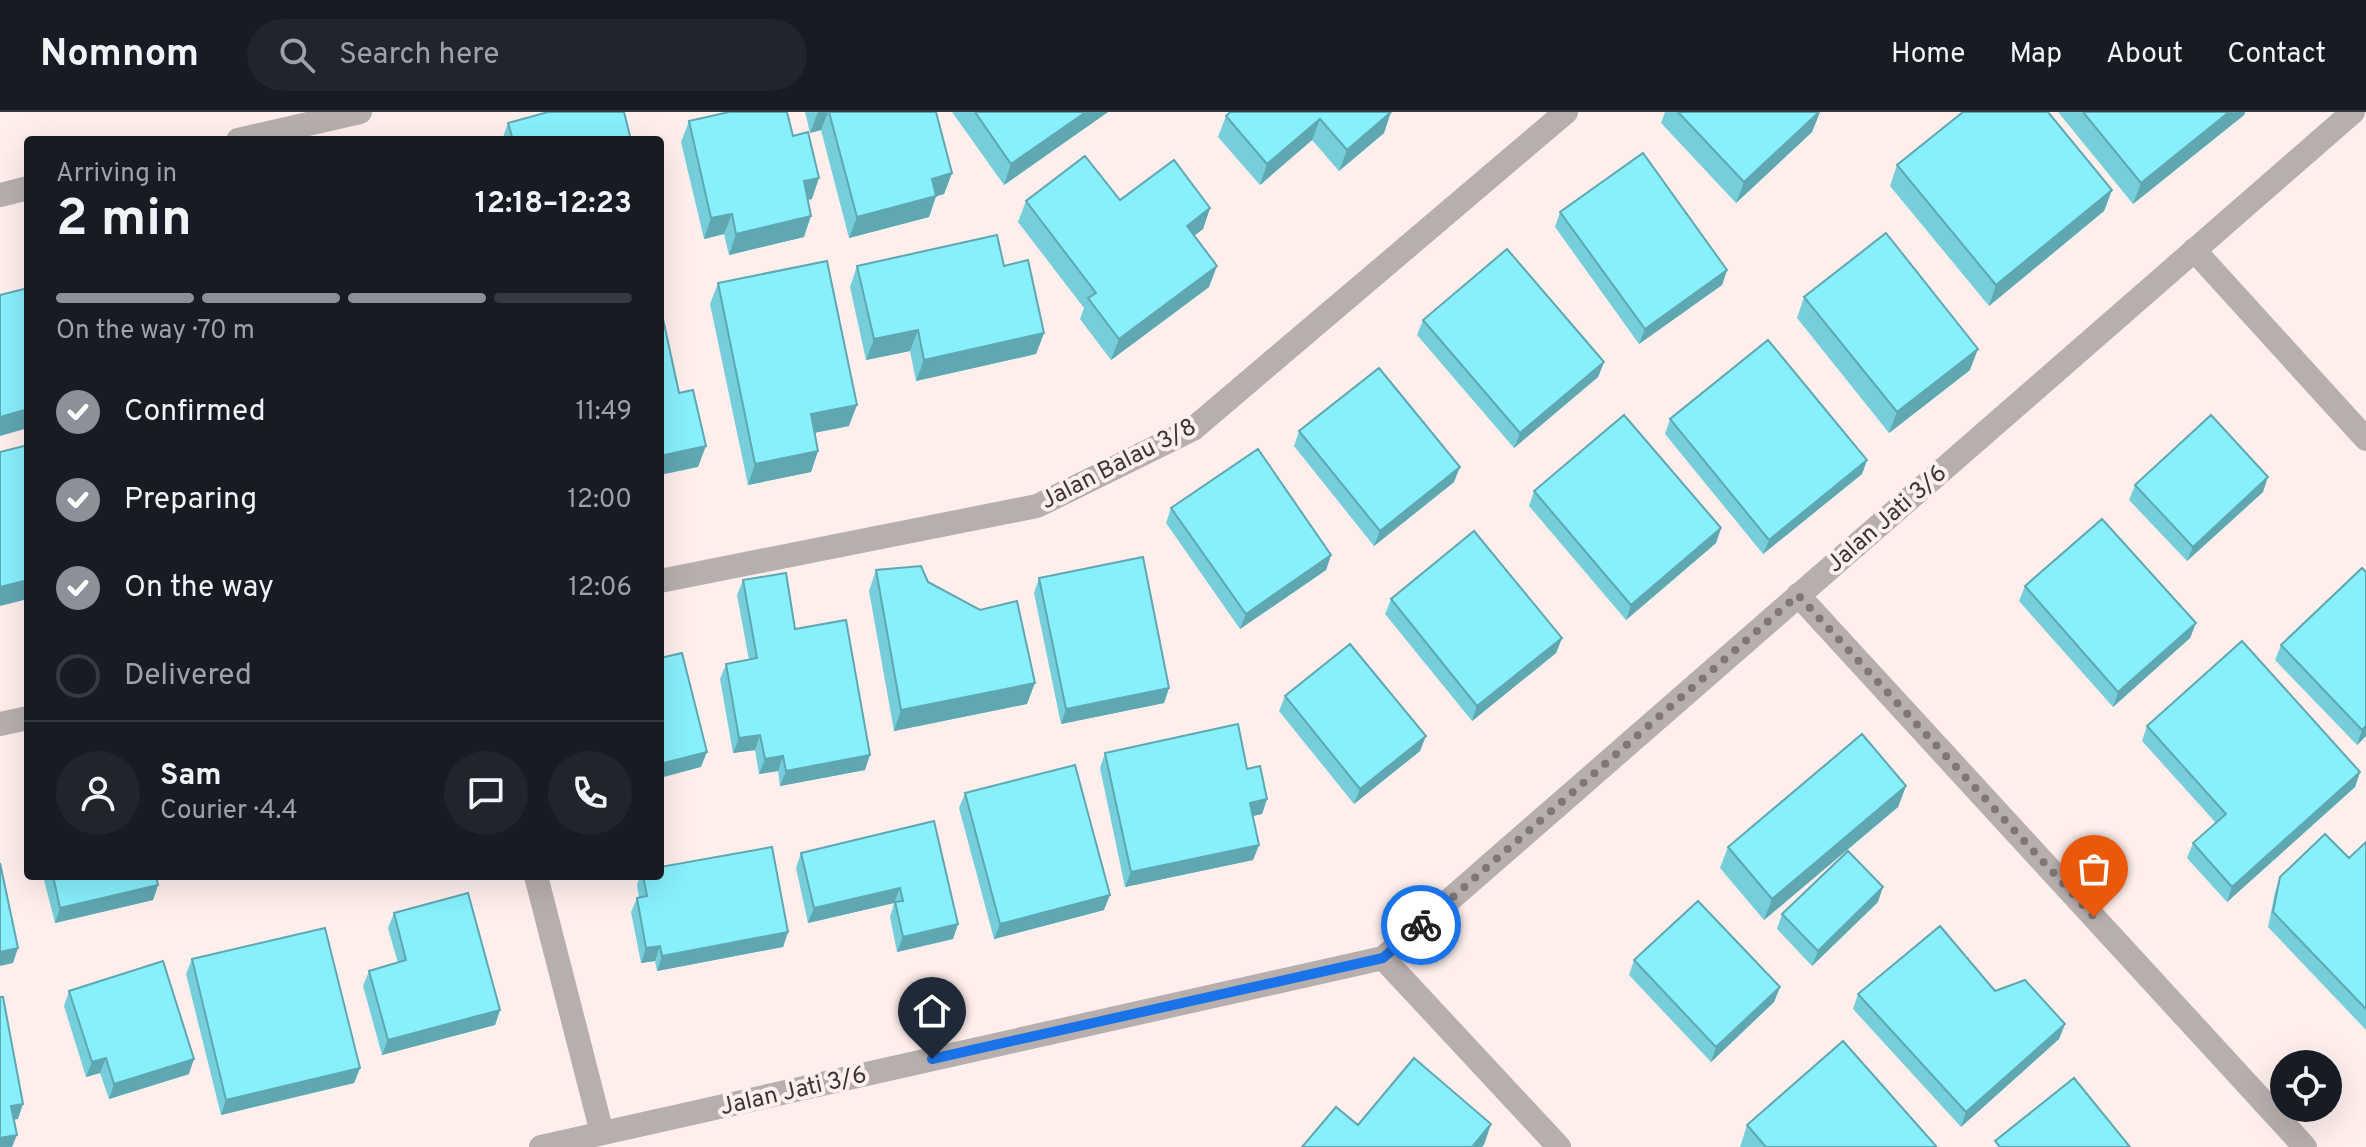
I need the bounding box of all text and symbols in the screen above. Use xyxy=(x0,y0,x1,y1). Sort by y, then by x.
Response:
search box xyxy=(247,19,807,91)
text: Nomnom xyxy=(40,31,199,80)
icon: search xyxy=(275,33,319,77)
text: Search here xyxy=(339,37,499,74)
text: Home xyxy=(1891,37,1965,73)
text: Map xyxy=(2009,37,2062,73)
text: About xyxy=(2106,37,2183,73)
text: Contact xyxy=(2227,37,2326,73)
text: Arriving in xyxy=(56,158,177,191)
text: 12:18–12:23 xyxy=(475,186,632,223)
text: 2 min xyxy=(56,188,192,254)
text: On the way · 70 m xyxy=(56,315,255,348)
icon: check xyxy=(56,390,100,434)
text: Confirmed xyxy=(124,394,266,431)
text: 11:49 xyxy=(575,396,632,429)
street label: Jalan Balau 3/8 xyxy=(1036,413,1202,517)
street label: Jalan Jati 3/6 xyxy=(1821,459,1954,580)
icon: check xyxy=(56,478,100,522)
text: Preparing xyxy=(124,482,257,519)
text: 12:00 xyxy=(567,484,632,517)
icon: check xyxy=(56,566,100,610)
text: On the way xyxy=(124,570,274,607)
text: 12:06 xyxy=(568,572,632,605)
text: Delivered xyxy=(124,658,252,695)
button: person xyxy=(56,751,140,835)
button: chat xyxy=(444,751,528,835)
button: phone xyxy=(548,751,632,835)
text: Sam xyxy=(160,758,222,795)
text: Courier · 4.4 xyxy=(160,795,298,828)
pin xyxy=(2060,835,2128,917)
icon: bag xyxy=(2072,847,2116,891)
courier xyxy=(1381,885,1461,965)
icon: bike xyxy=(1399,903,1443,947)
pin xyxy=(898,977,966,1059)
icon: home xyxy=(910,989,954,1033)
map controls xyxy=(2270,1050,2342,1122)
button: locate xyxy=(2270,1050,2342,1122)
street label: Jalan Jati 3/6 xyxy=(717,1061,870,1123)

